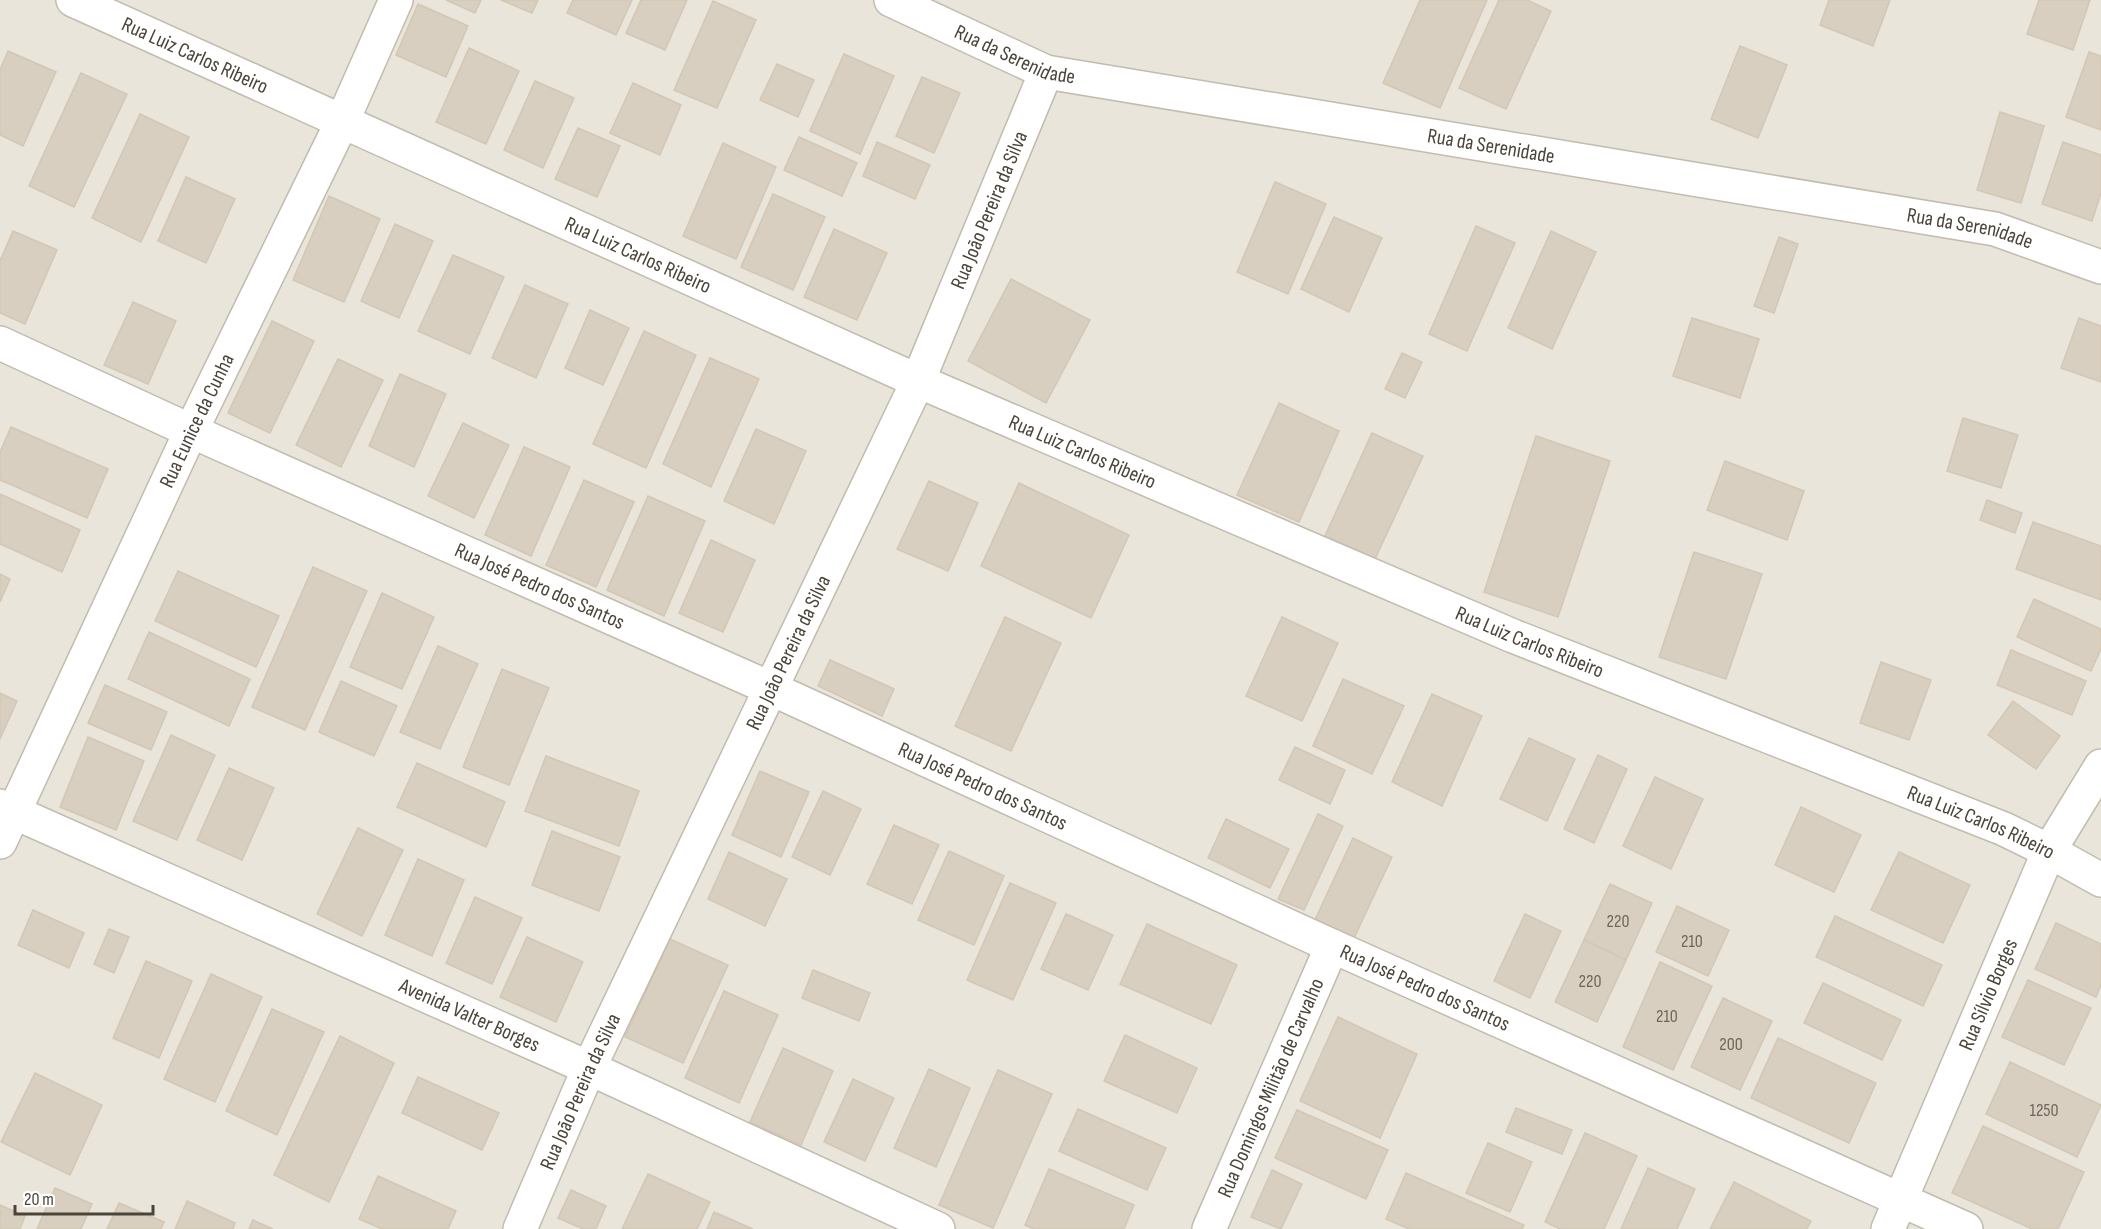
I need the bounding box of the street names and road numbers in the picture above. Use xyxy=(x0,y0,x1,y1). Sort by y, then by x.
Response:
street label: Rua Luiz Carlos Ribeiro xyxy=(118,12,272,99)
street label: Rua da Serenidade xyxy=(950,19,1077,90)
street label: Rua da Serenidade xyxy=(1425,123,1556,169)
street label: Rua João Pereira da Silva xyxy=(946,128,1033,293)
street label: Rua da Serenidade xyxy=(1905,203,2036,255)
street label: Rua Luiz Carlos Ribeiro xyxy=(561,211,715,299)
street label: Rua Eunice da Cunha xyxy=(154,350,240,492)
street label: Rua Luiz Carlos Ribeiro xyxy=(1005,409,1160,495)
street label: Rua José Pedro dos Santos xyxy=(451,538,628,635)
street label: Rua João Pereira da Silva xyxy=(741,571,836,734)
street label: Rua Luiz Carlos Ribeiro xyxy=(1452,601,1607,683)
street label: Rua José Pedro dos Santos xyxy=(894,737,1071,836)
street label: Rua Luiz Carlos Ribeiro xyxy=(1904,780,2059,865)
street label: Rua Sílvio Borges xyxy=(1954,935,2023,1054)
street label: Rua José Pedro dos Santos xyxy=(1336,939,1514,1037)
street label: Avenida Valter Borges xyxy=(394,973,544,1057)
street label: Rua Domingos Militão de Carvalho xyxy=(1212,974,1329,1201)
street label: Rua João Pereira da Silva xyxy=(535,1010,626,1174)

